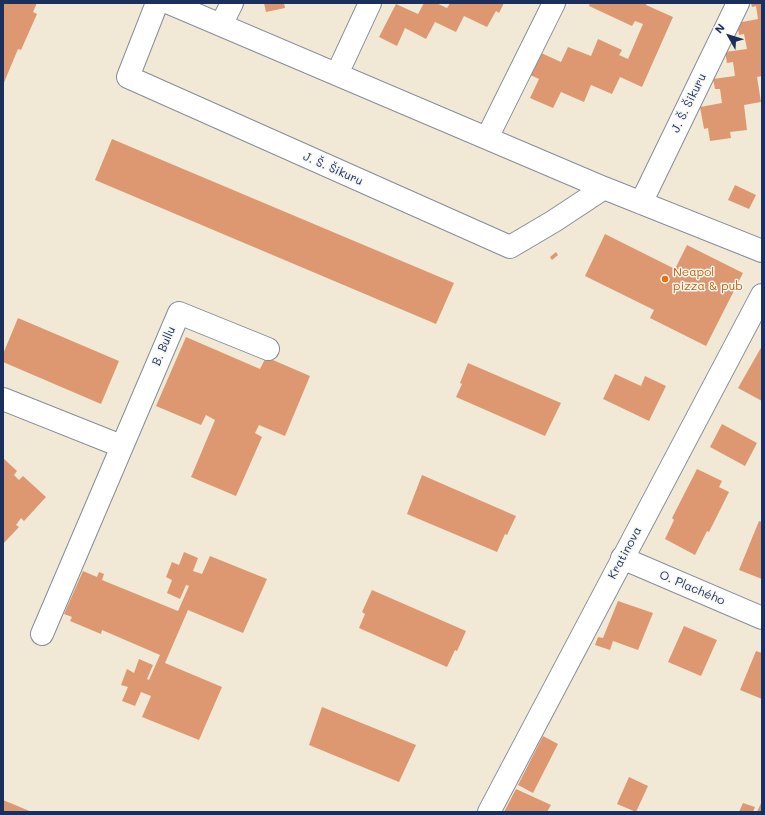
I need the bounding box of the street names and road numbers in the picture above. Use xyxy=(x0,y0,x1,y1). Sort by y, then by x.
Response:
street label: J. Š. Šikuru xyxy=(668,71,710,135)
street label: J. Š. Šikuru xyxy=(301,149,365,189)
street label: B. Bullu xyxy=(149,324,179,368)
street label: Kratinova xyxy=(605,524,645,582)
street label: O. Plachého xyxy=(657,568,727,608)

